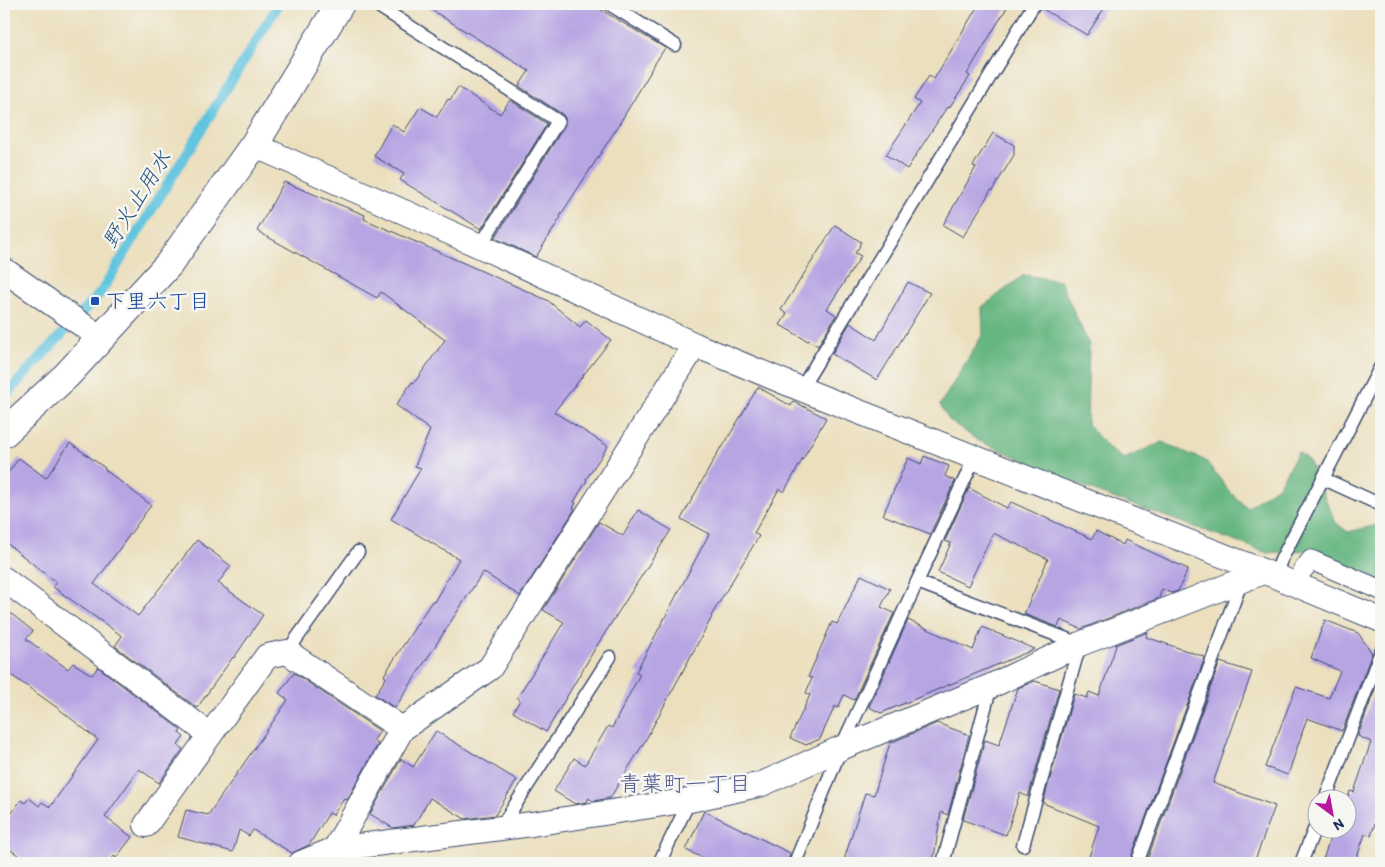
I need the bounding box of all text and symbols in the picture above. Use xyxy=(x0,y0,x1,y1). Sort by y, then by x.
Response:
water label: 野火止用水 xyxy=(96,145,177,253)
place label: 下里六丁目 xyxy=(105,288,210,313)
marker: 下里六丁目 xyxy=(89,295,101,307)
district label: 青葉町一丁目 xyxy=(619,770,751,797)
north arrow xyxy=(1308,790,1358,840)
text: N xyxy=(1330,815,1347,834)

